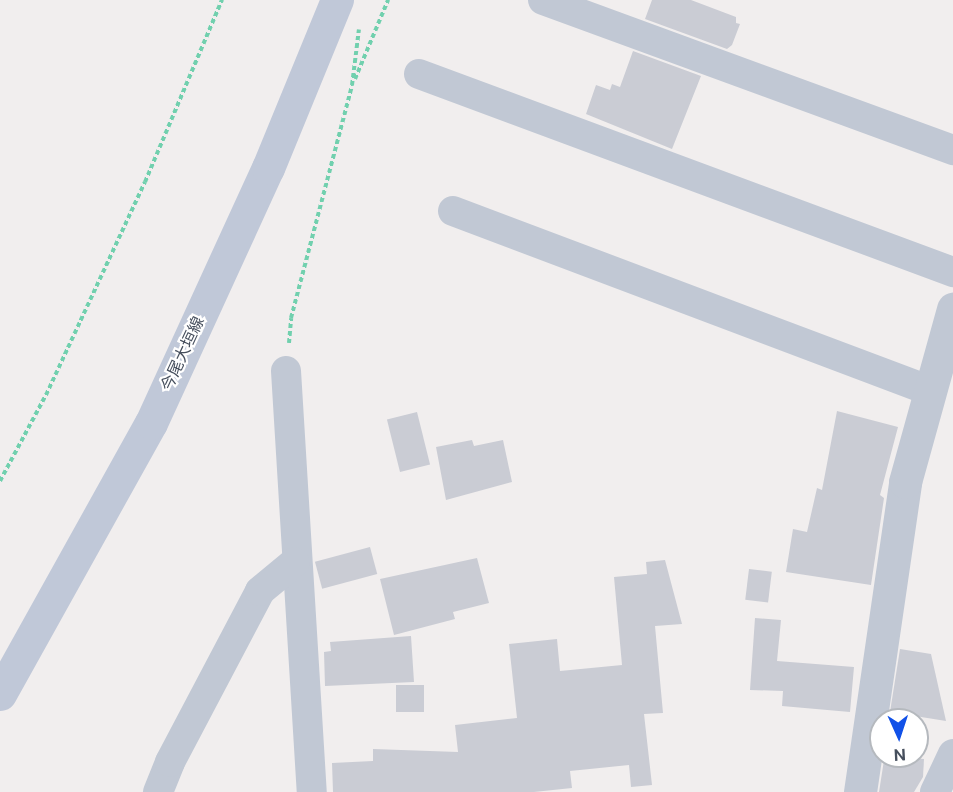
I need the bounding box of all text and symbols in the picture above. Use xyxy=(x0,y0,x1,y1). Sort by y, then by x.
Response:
street label: 今尾大垣線 xyxy=(157,314,209,394)
north arrow xyxy=(869,708,929,768)
text: N xyxy=(893,745,907,764)

